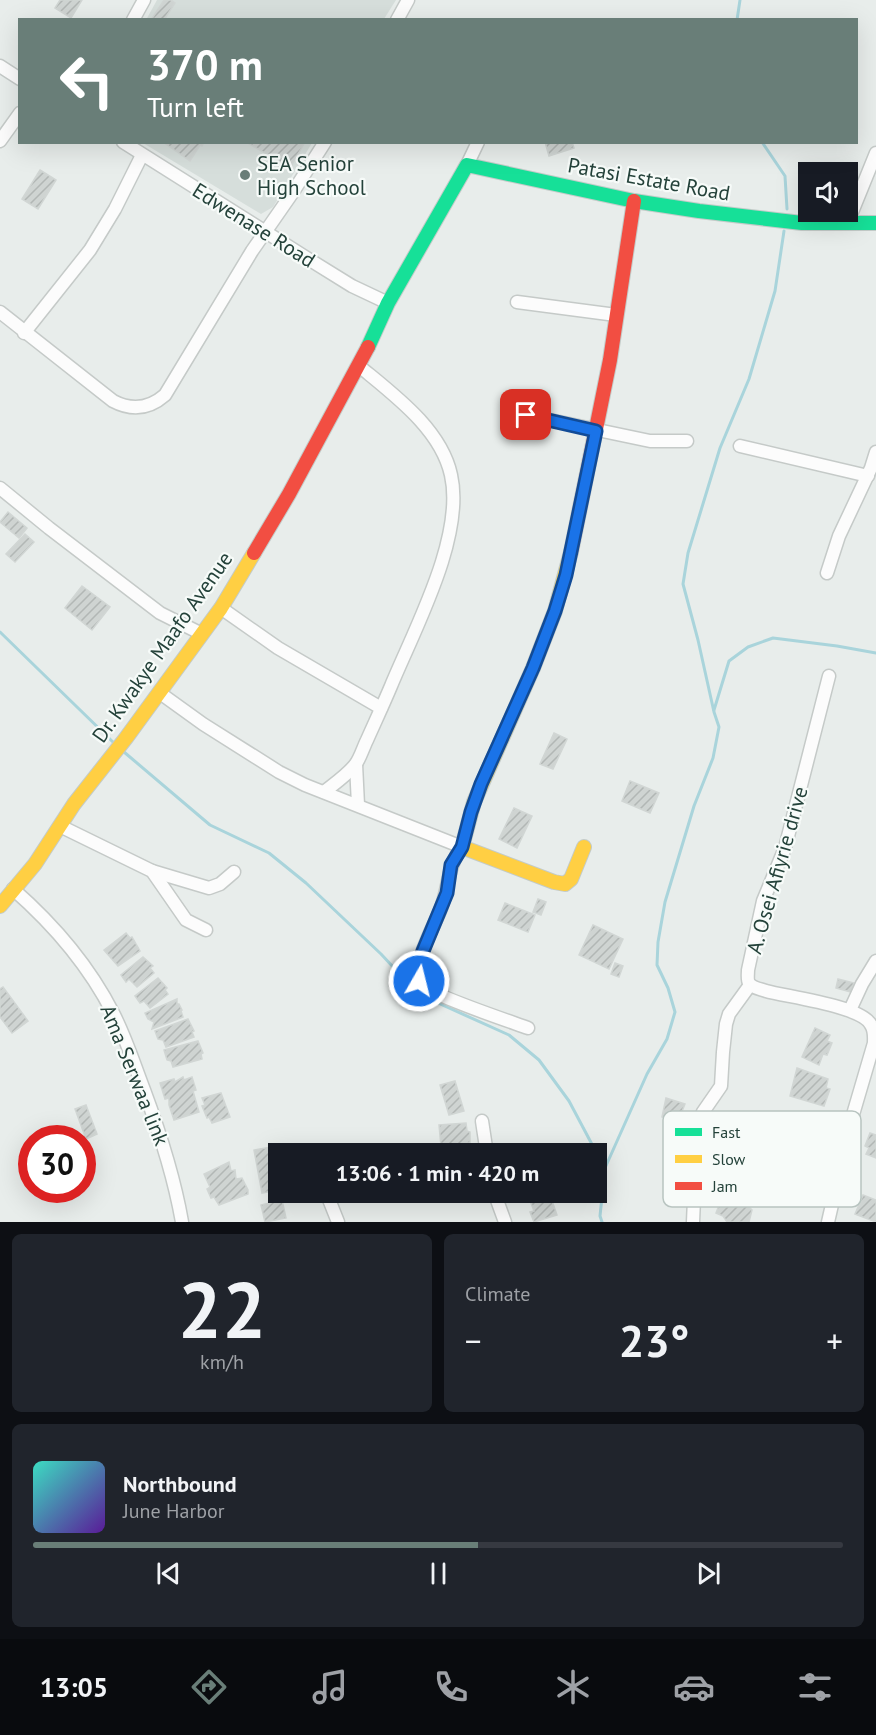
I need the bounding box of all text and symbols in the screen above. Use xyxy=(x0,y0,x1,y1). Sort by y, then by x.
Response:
text: 370 m xyxy=(147,37,263,92)
icon: left xyxy=(48,42,126,120)
text: Turn left xyxy=(147,90,244,124)
place label: SEA Senior High School xyxy=(257,150,366,201)
street label: Patasi Estate Road xyxy=(566,151,732,207)
map controls xyxy=(798,162,858,222)
button: sound xyxy=(798,162,858,222)
marker: SEA Senior High School xyxy=(238,168,252,182)
street label: Edwenase Road xyxy=(188,176,320,274)
pin xyxy=(500,389,551,440)
icon: arrive xyxy=(509,398,542,431)
street label: Dr. Kwakye Maafo Avenue xyxy=(86,546,238,748)
street label: A. Osei Afiyrie drive xyxy=(740,783,814,957)
position arrow xyxy=(387,949,451,1013)
street label: Ama Serwaa link xyxy=(94,1001,176,1149)
legend xyxy=(663,1111,861,1207)
text: Fast xyxy=(712,1122,741,1142)
speed limit sign: 30 xyxy=(18,1125,96,1203)
text: Slow xyxy=(712,1149,746,1169)
text: 13:06 · 1 min · 420 m xyxy=(336,1159,539,1187)
text: Jam xyxy=(711,1176,738,1196)
text: 22 xyxy=(178,1259,266,1360)
text: Climate xyxy=(465,1281,531,1307)
text: 23° xyxy=(619,1311,689,1369)
text: − xyxy=(465,1319,482,1362)
text: + xyxy=(826,1319,843,1362)
text: km/h xyxy=(200,1349,244,1375)
text: Northbound xyxy=(123,1470,237,1498)
text: June Harbor xyxy=(123,1498,225,1524)
icon: previous xyxy=(152,1557,185,1590)
icon: pause xyxy=(422,1557,455,1590)
icon: next xyxy=(692,1557,725,1590)
icon: directions xyxy=(188,1666,230,1708)
icon: music xyxy=(309,1666,351,1708)
icon: phone xyxy=(430,1666,472,1708)
icon: climate xyxy=(552,1666,594,1708)
icon: car xyxy=(673,1666,715,1708)
icon: filters xyxy=(794,1666,836,1708)
text: 13:05 xyxy=(40,1670,108,1704)

